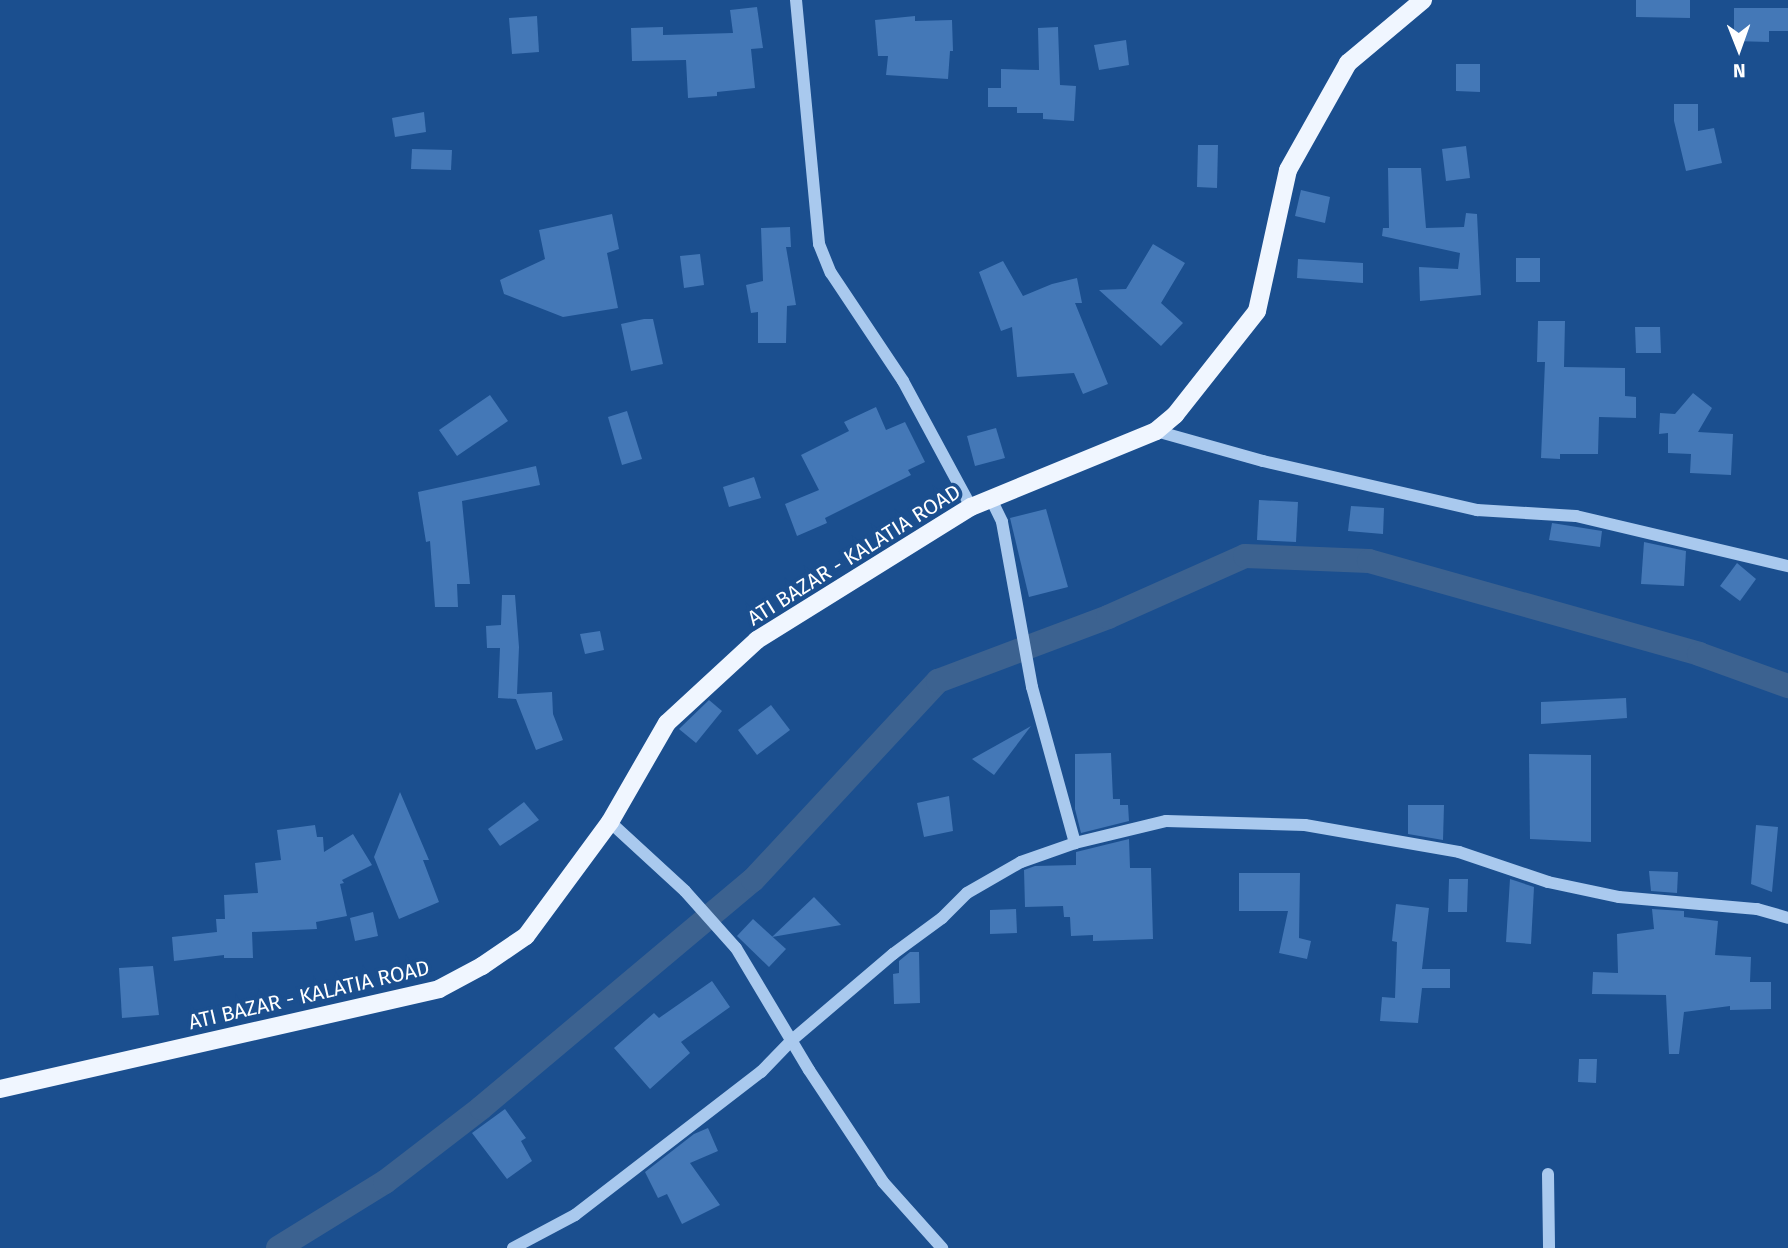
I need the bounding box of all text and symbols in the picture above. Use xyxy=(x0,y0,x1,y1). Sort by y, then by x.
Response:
north arrow xyxy=(1704,14,1774,84)
text: N xyxy=(1733,59,1746,82)
street label: ATI BAZAR - KALATIA ROAD xyxy=(743,479,965,631)
street label: ATI BAZAR - KALATIA ROAD xyxy=(186,955,432,1035)

